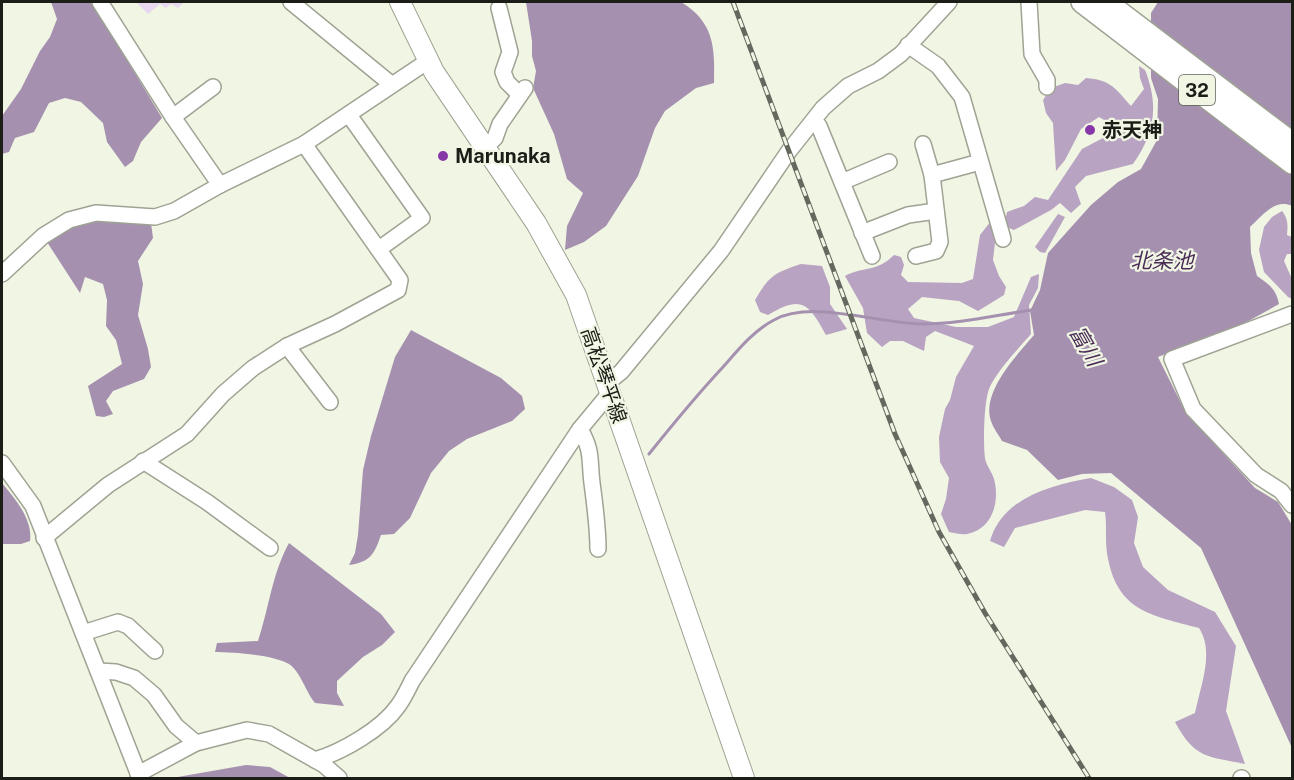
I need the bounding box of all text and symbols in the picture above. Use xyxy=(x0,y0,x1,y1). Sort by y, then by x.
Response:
road number: 32 xyxy=(1179,75,1215,105)
place label: 赤天神 xyxy=(1102,118,1162,142)
marker: 赤天神 xyxy=(1083,123,1097,137)
place label: Marunaka xyxy=(455,144,551,168)
marker: Marunaka xyxy=(436,149,450,163)
water label: 北条池 xyxy=(1131,248,1195,273)
water label: 富川 xyxy=(1065,322,1108,372)
street label: 高松琴平線 xyxy=(576,324,632,426)

